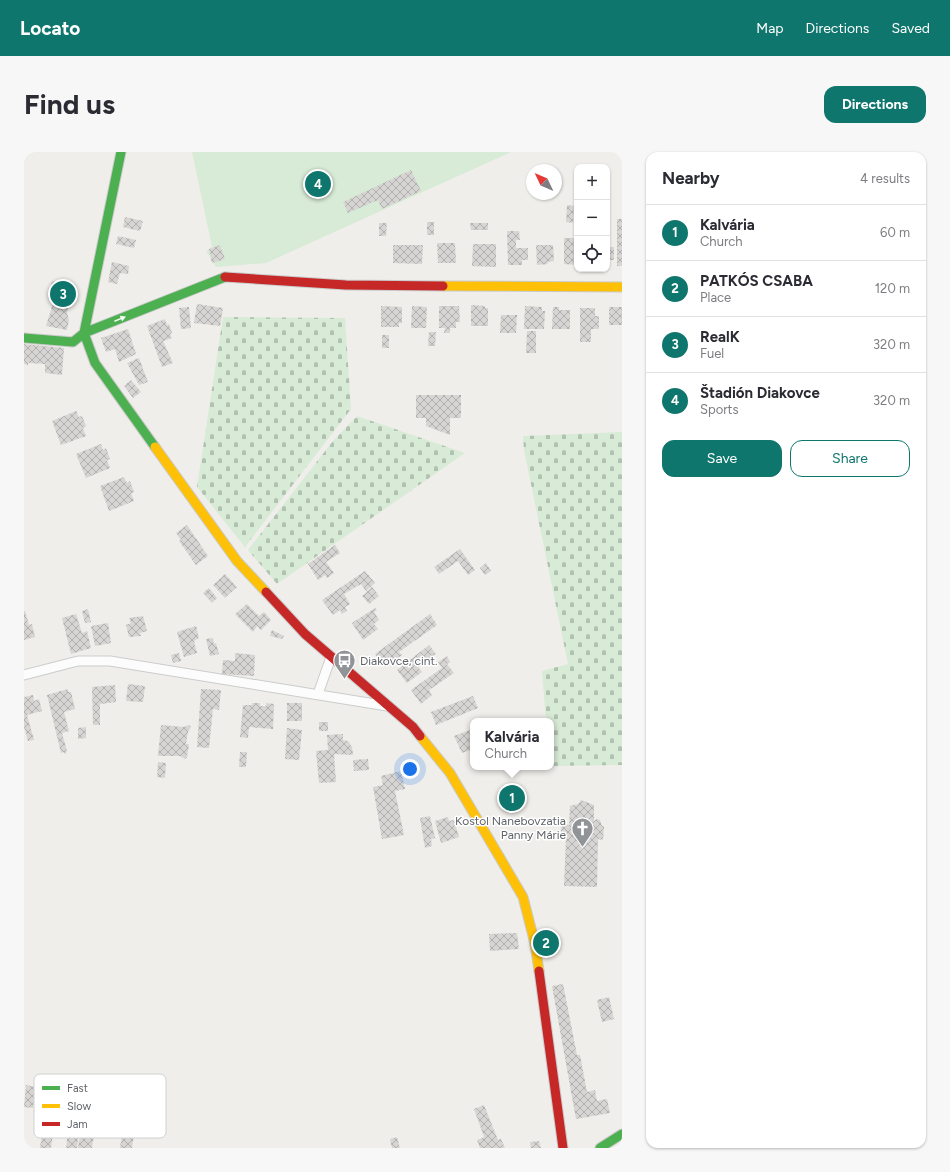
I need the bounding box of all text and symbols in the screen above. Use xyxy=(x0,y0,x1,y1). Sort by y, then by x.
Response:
text: Locato xyxy=(20,17,80,40)
text: Map xyxy=(756,20,784,37)
text: Directions xyxy=(806,20,869,37)
text: Saved xyxy=(891,20,930,37)
button: Directions xyxy=(824,86,926,123)
text: Find us xyxy=(24,87,115,121)
north arrow xyxy=(526,164,562,200)
map controls xyxy=(574,164,610,272)
button: + xyxy=(574,164,610,200)
text: Nearby xyxy=(662,168,720,188)
pin: 4 xyxy=(305,169,331,199)
text: 4 results xyxy=(860,171,910,186)
button: − xyxy=(574,200,610,236)
text: Kalvária xyxy=(700,216,755,234)
text: 1 xyxy=(672,225,678,240)
text: 60 m xyxy=(880,225,910,240)
text: Church xyxy=(700,234,743,249)
button: locate xyxy=(574,236,610,272)
text: PATKÓS CSABA xyxy=(700,272,813,290)
pin: 3 xyxy=(50,279,76,309)
text: 2 xyxy=(671,281,679,296)
text: 120 m xyxy=(875,281,910,296)
text: Place xyxy=(700,290,731,305)
one-way arrow xyxy=(114,315,126,321)
text: RealK xyxy=(700,328,740,346)
text: 3 xyxy=(671,337,679,352)
text: 320 m xyxy=(873,337,910,352)
text: Fuel xyxy=(700,346,724,361)
text: Štadión Diakovce xyxy=(700,384,820,402)
text: 4 xyxy=(671,393,679,408)
text: 320 m xyxy=(873,393,910,408)
text: Sports xyxy=(700,402,739,417)
button: Save xyxy=(662,440,782,477)
button: Share xyxy=(790,440,910,477)
bus stop icon: Diakovce, cint. xyxy=(332,648,358,681)
place label: Diakovce, cint. xyxy=(360,654,437,668)
popup xyxy=(470,718,554,770)
text: Kalvária xyxy=(485,728,539,746)
text: Church xyxy=(485,746,527,761)
your location xyxy=(400,759,420,779)
pin: 1 xyxy=(499,783,525,813)
place label: Kostol Nanebovzatia Panny Márie xyxy=(455,814,566,842)
church icon: Kostol Nanebovzatia Panny Márie xyxy=(569,815,595,848)
pin: 2 xyxy=(533,928,559,958)
legend xyxy=(34,1074,166,1138)
text: Fast xyxy=(67,1082,88,1095)
text: Slow xyxy=(67,1100,91,1113)
text: Jam xyxy=(67,1118,88,1131)

